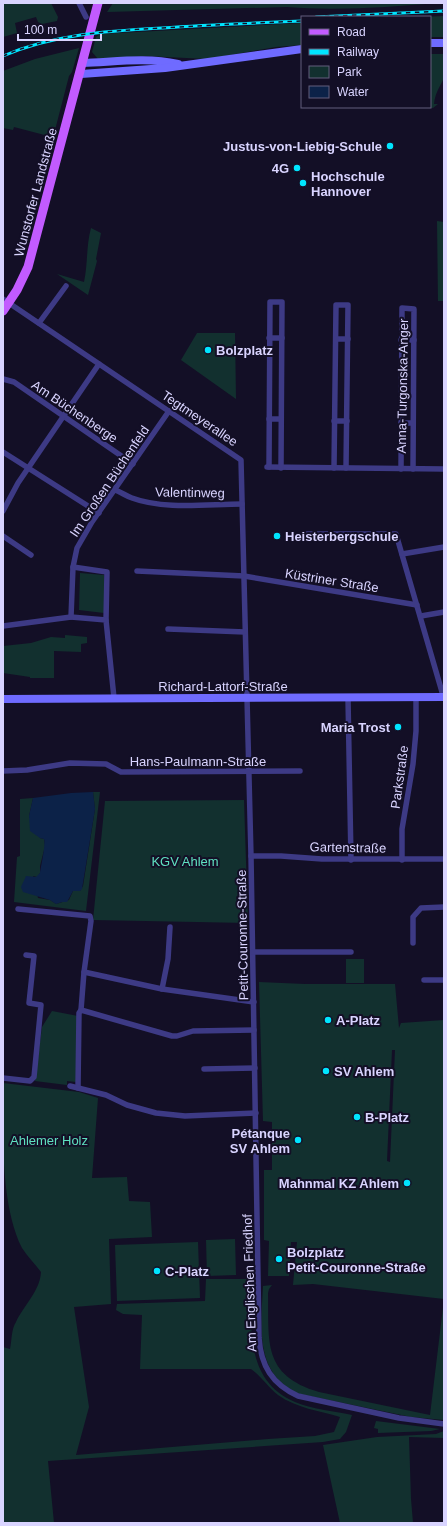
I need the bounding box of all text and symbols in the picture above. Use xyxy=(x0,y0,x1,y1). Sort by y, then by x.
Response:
scale bar xyxy=(18,16,101,42)
legend xyxy=(301,16,431,108)
text: 100 m xyxy=(24,23,57,37)
text: Road xyxy=(337,25,366,39)
text: Railway xyxy=(337,45,379,59)
text: Park xyxy=(337,65,363,79)
text: Water xyxy=(337,85,369,99)
street label: Wunstorfer Landstraße xyxy=(11,126,60,258)
place label: Justus-von-Liebig-Schule xyxy=(223,139,382,154)
marker: Justus-von-Liebig-Schule xyxy=(385,141,395,151)
place label: 4G xyxy=(272,161,289,176)
marker: 4G xyxy=(292,163,302,173)
place label: Hochschule Hannover xyxy=(311,169,385,199)
marker: Hochschule Hannover xyxy=(298,178,308,188)
street label: Anna-Turgonska-Anger xyxy=(394,318,411,453)
place label: Bolzplatz xyxy=(216,343,274,358)
marker: Bolzplatz xyxy=(203,345,213,355)
street label: Am Büchenberge xyxy=(29,377,121,446)
street label: Tegtmeyerallee xyxy=(159,388,240,449)
street label: Im Großen Büchenfeld xyxy=(67,423,152,540)
street label: Valentinweg xyxy=(155,484,225,501)
place label: Heisterbergschule xyxy=(285,529,398,544)
marker: Heisterbergschule xyxy=(272,531,282,541)
street label: Küstriner Straße xyxy=(284,566,380,595)
street label: Richard-Lattorf-Straße xyxy=(158,679,288,694)
place label: Maria Trost xyxy=(321,720,391,735)
marker: Maria Trost xyxy=(393,722,403,732)
street label: Parkstraße xyxy=(388,745,411,810)
street label: Hans-Paulmann-Straße xyxy=(130,754,266,769)
street label: Gartenstraße xyxy=(310,839,386,856)
park label: KGV Ahlem xyxy=(151,854,219,869)
street label: Petit-Couronne-Straße xyxy=(234,869,251,1001)
place label: A-Platz xyxy=(336,1013,381,1028)
marker: A-Platz xyxy=(323,1015,333,1025)
place label: SV Ahlem xyxy=(334,1064,394,1079)
marker: SV Ahlem xyxy=(321,1066,331,1076)
place label: B-Platz xyxy=(365,1110,410,1125)
marker: B-Platz xyxy=(352,1112,362,1122)
place label: Pétanque SV Ahlem xyxy=(230,1126,290,1156)
park label: Ahlemer Holz xyxy=(10,1133,88,1148)
marker: Pétanque SV Ahlem xyxy=(293,1135,303,1145)
place label: Mahnmal KZ Ahlem xyxy=(279,1176,399,1191)
marker: Mahnmal KZ Ahlem xyxy=(402,1178,412,1188)
street label: Am Englischen Friedhof xyxy=(240,1213,259,1352)
place label: Bolzplatz Petit-Couronne-Straße xyxy=(287,1245,426,1275)
marker: Bolzplatz Petit-Couronne-Straße xyxy=(274,1254,284,1264)
place label: C-Platz xyxy=(165,1264,210,1279)
marker: C-Platz xyxy=(152,1266,162,1276)

